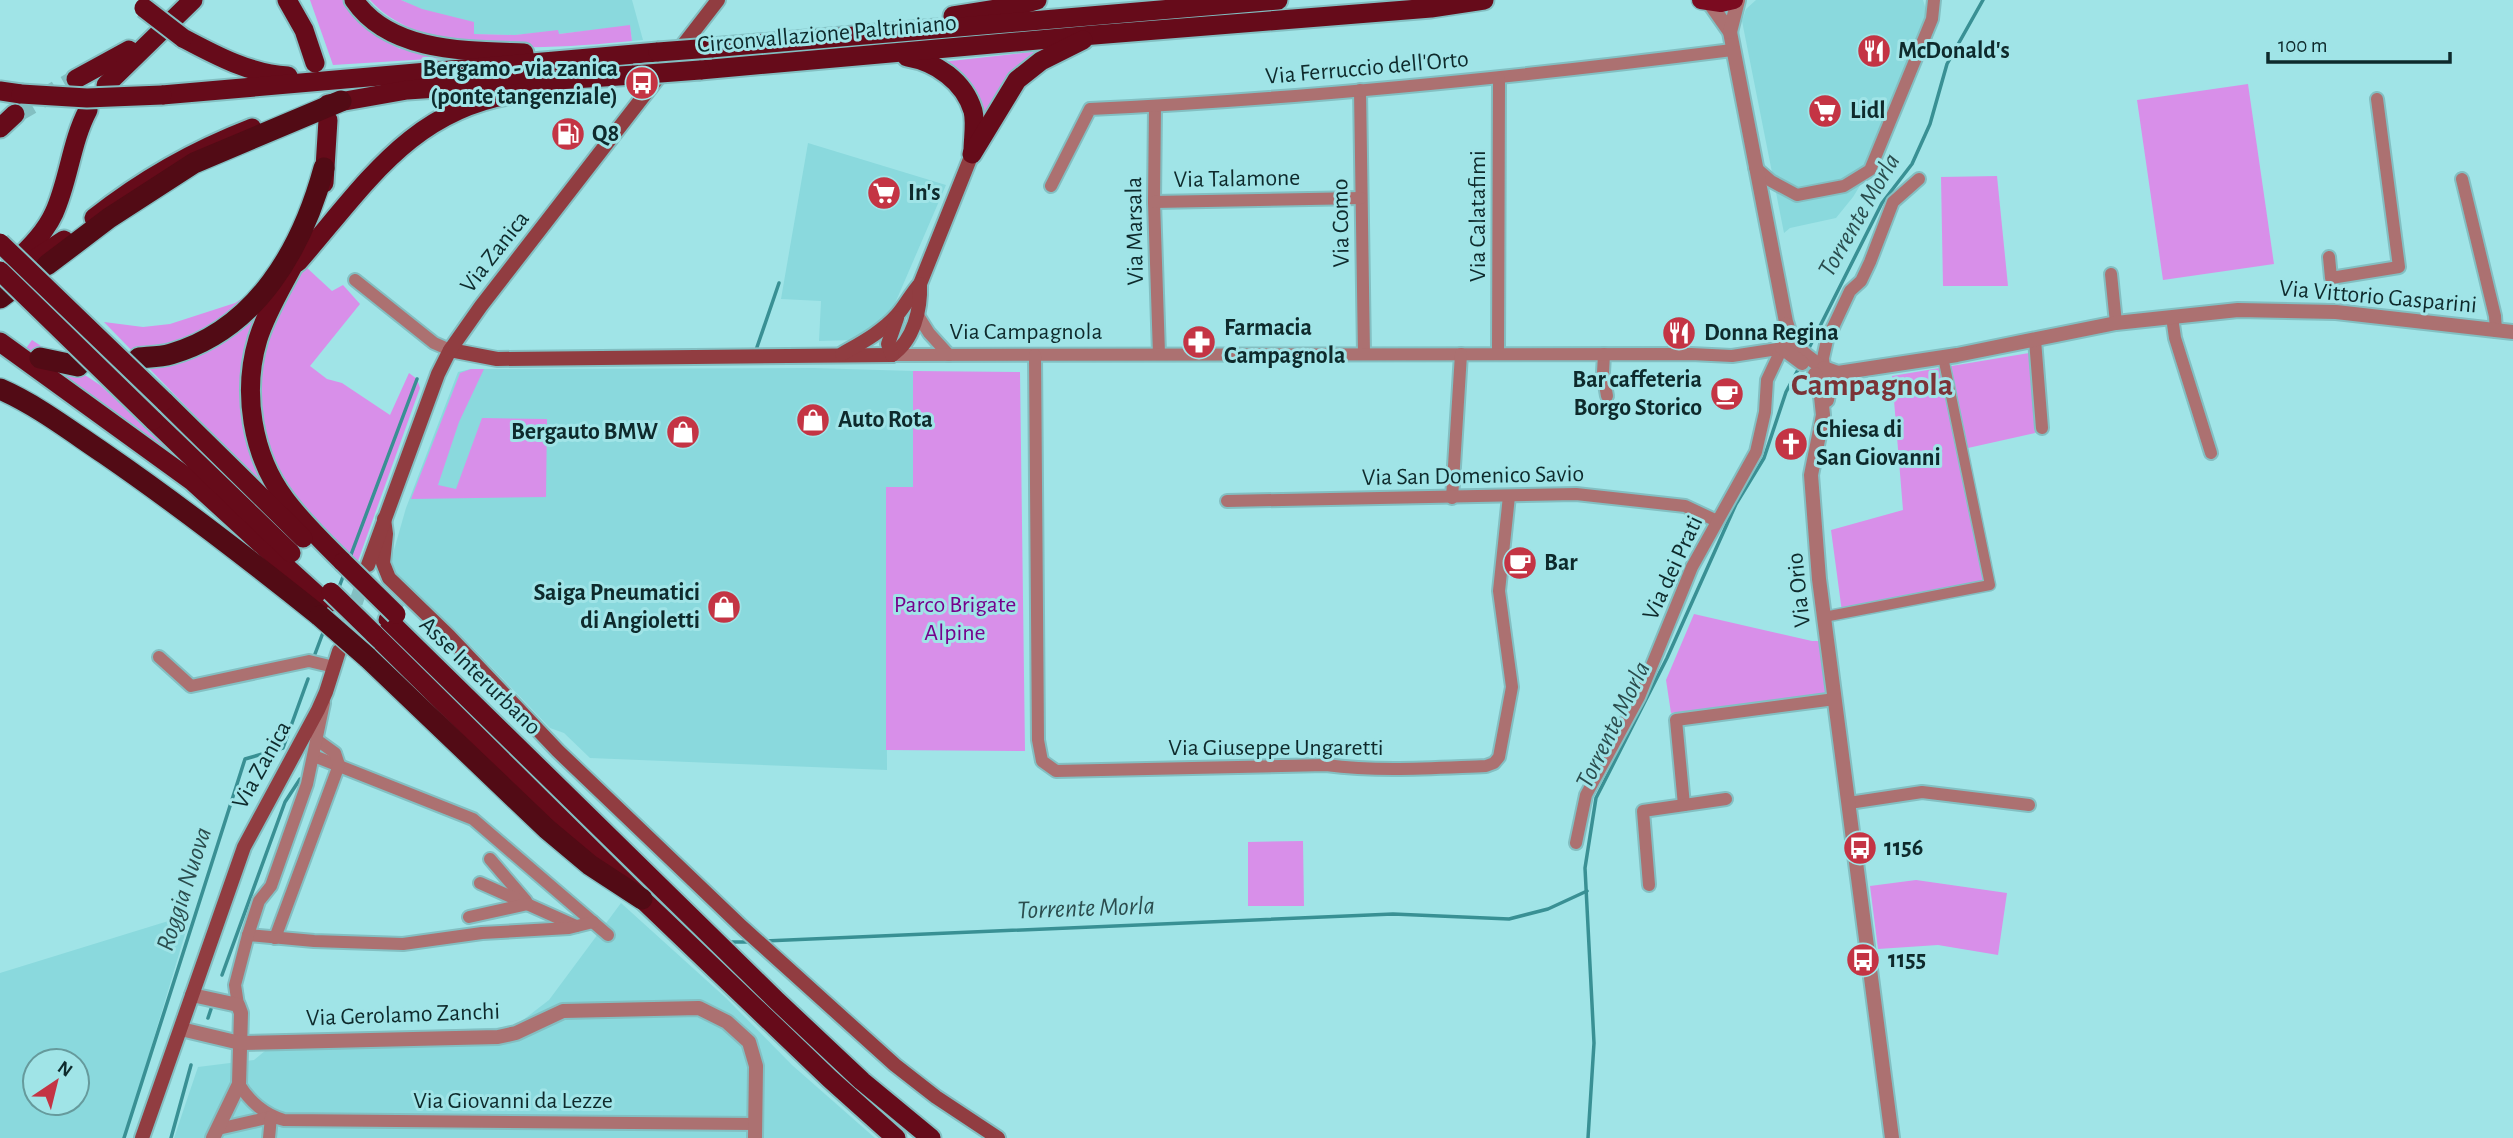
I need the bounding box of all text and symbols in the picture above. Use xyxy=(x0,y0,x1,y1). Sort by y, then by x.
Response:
street label: Circonvallazione Paltriniano xyxy=(696,11,958,57)
scale bar xyxy=(2268,21,2450,65)
restaurant icon: McDonald's xyxy=(1855,32,1893,70)
text: 100 m xyxy=(2278,35,2328,56)
place label: McDonald's xyxy=(1898,39,2010,63)
street label: Via Ferruccio dell'Orto xyxy=(1264,47,1470,89)
place label: Bergamo - via zanica (ponte tangenziale) xyxy=(423,57,618,109)
bus stop icon: Bergamo - via zanica (ponte tangenziale) xyxy=(623,64,661,102)
supermarket icon: Lidl xyxy=(1806,92,1844,130)
place label: Lidl xyxy=(1850,99,1886,123)
fuel station icon: Q8 xyxy=(549,115,587,153)
place label: Q8 xyxy=(592,122,619,146)
water label: Torrente Morla xyxy=(1813,149,1905,281)
street label: Via Calatafimi xyxy=(1466,150,1490,282)
street label: Via Talamone xyxy=(1173,166,1301,192)
supermarket icon: In's xyxy=(865,174,903,212)
street label: Via Marsala xyxy=(1122,176,1148,286)
street label: Via Como xyxy=(1328,178,1354,268)
place label: In's xyxy=(908,181,940,205)
street label: Via Zanica xyxy=(456,207,534,297)
street label: Via Vittorio Gasparini xyxy=(2278,276,2478,318)
restaurant icon: Donna Regina xyxy=(1660,314,1698,352)
place label: Farmacia Campagnola xyxy=(1224,316,1346,368)
street label: Via Campagnola xyxy=(949,320,1103,344)
place label: Donna Regina xyxy=(1704,321,1839,345)
pharmacy icon: Farmacia Campagnola xyxy=(1180,323,1218,361)
place label: Bar caffeteria Borgo Storico xyxy=(1572,368,1702,420)
district label: Campagnola xyxy=(1791,369,1953,401)
cafe icon: Bar caffeteria Borgo Storico xyxy=(1708,375,1746,413)
shop icon: Auto Rota xyxy=(794,401,832,439)
place label: Auto Rota xyxy=(838,408,933,432)
shop icon: Bergauto BMW xyxy=(664,413,702,451)
place label: Chiesa di San Giovanni xyxy=(1816,418,1941,470)
place label: Bergauto BMW xyxy=(511,420,658,444)
church icon: Chiesa di San Giovanni xyxy=(1772,425,1810,463)
street label: Via San Domenico Savio xyxy=(1362,462,1584,490)
street label: Via dei Prati xyxy=(1638,512,1708,624)
cafe icon: Bar xyxy=(1501,544,1539,582)
place label: Bar xyxy=(1544,551,1578,575)
street label: Via Orio xyxy=(1783,551,1815,629)
place label: Saiga Pneumatici di Angioletti xyxy=(533,581,700,633)
shop icon: Saiga Pneumatici di Angioletti xyxy=(705,588,743,626)
park label: Parco Brigate Alpine xyxy=(894,593,1016,645)
street label: Asse Interurbano xyxy=(415,612,545,740)
water label: Torrente Morla xyxy=(1571,657,1655,793)
street label: Via Zanica xyxy=(228,717,296,813)
street label: Via Giuseppe Ungaretti xyxy=(1168,736,1384,760)
water label: Roggia Nuova xyxy=(152,824,216,954)
bus stop icon: 1156 xyxy=(1841,829,1879,867)
place label: 1156 xyxy=(1884,836,1923,860)
water label: Torrente Morla xyxy=(1017,893,1155,923)
bus stop icon: 1155 xyxy=(1844,941,1882,979)
place label: 1155 xyxy=(1888,948,1926,972)
street label: Via Gerolamo Zanchi xyxy=(306,1000,500,1030)
north arrow xyxy=(21,1047,91,1117)
text: N xyxy=(54,1058,76,1081)
street label: Via Giovanni da Lezze xyxy=(413,1089,613,1113)

